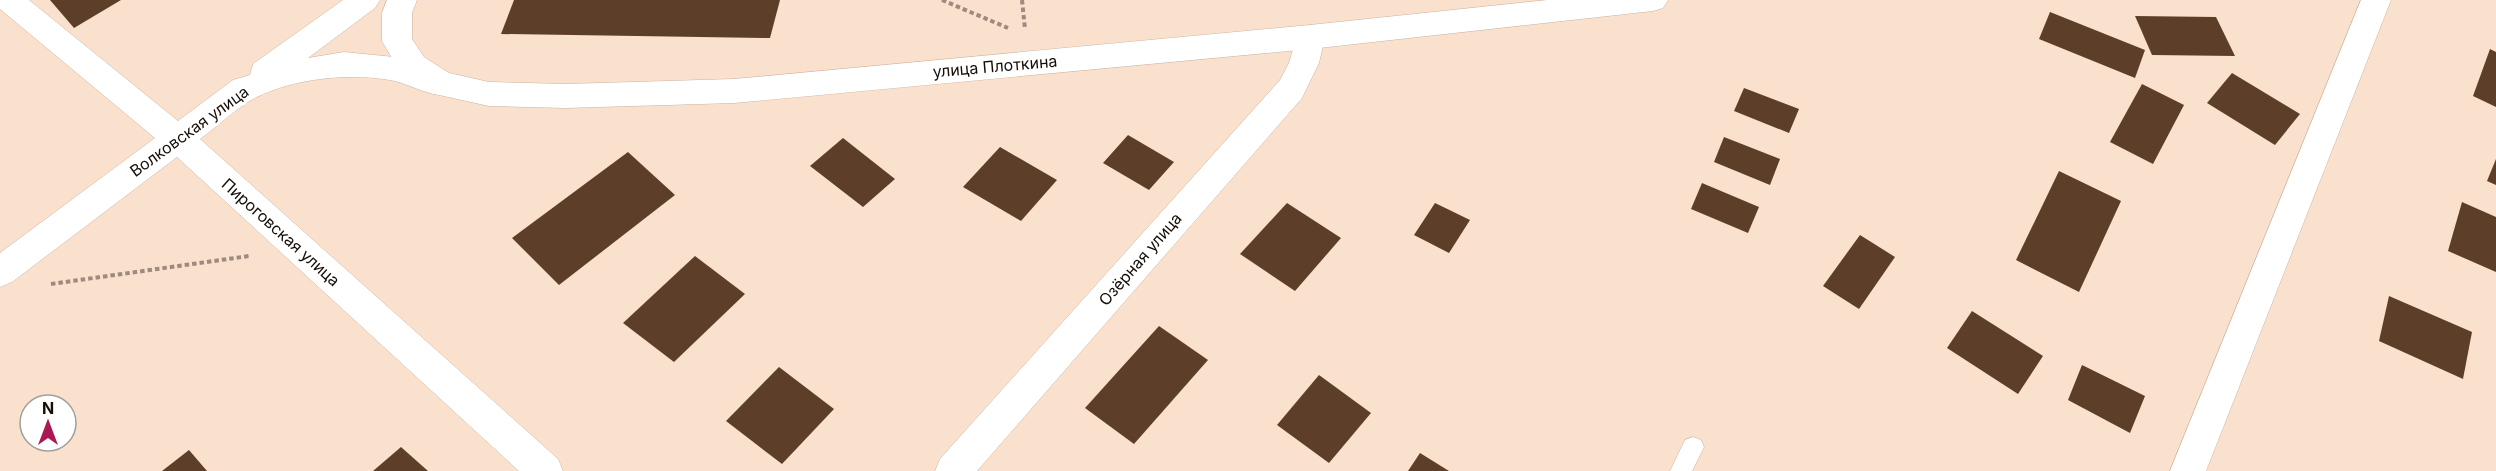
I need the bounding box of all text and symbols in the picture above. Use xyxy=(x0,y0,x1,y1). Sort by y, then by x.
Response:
street label: улица Плоткина xyxy=(932,51,1058,81)
street label: Волковская улица xyxy=(126,81,252,181)
street label: Пироговская улица xyxy=(218,174,344,290)
street label: Озёрная улица xyxy=(1094,208,1186,310)
north arrow xyxy=(18,393,78,453)
text: N xyxy=(42,398,54,418)

